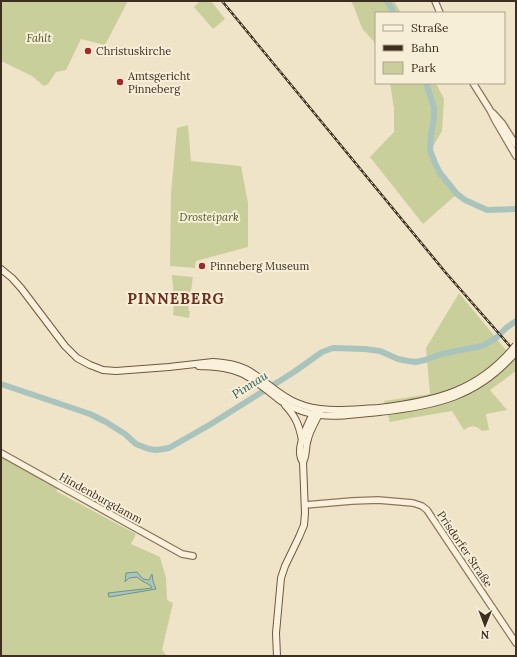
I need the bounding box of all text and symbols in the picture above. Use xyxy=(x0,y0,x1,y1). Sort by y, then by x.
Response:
legend xyxy=(375,12,505,84)
text: Straße xyxy=(411,20,449,35)
park label: Fahlt xyxy=(27,31,51,45)
text: Bahn xyxy=(411,40,439,55)
place label: Christuskirche xyxy=(96,44,171,58)
marker: Christuskirche xyxy=(83,46,93,56)
text: Park xyxy=(411,60,437,75)
place label: Amtsgericht Pinneberg xyxy=(127,69,191,96)
marker: Amtsgericht Pinneberg xyxy=(115,77,125,87)
park label: Drosteipark xyxy=(179,210,239,224)
place label: Pinneberg Museum xyxy=(210,259,309,273)
marker: Pinneberg Museum xyxy=(197,261,207,271)
district label: PINNEBERG xyxy=(127,289,225,308)
water label: Pinnau xyxy=(229,367,271,402)
street label: Hindenburgdamm xyxy=(57,469,145,527)
street label: Prisdorfer Straße xyxy=(434,508,496,590)
north arrow xyxy=(465,605,505,645)
text: N xyxy=(480,628,489,642)

